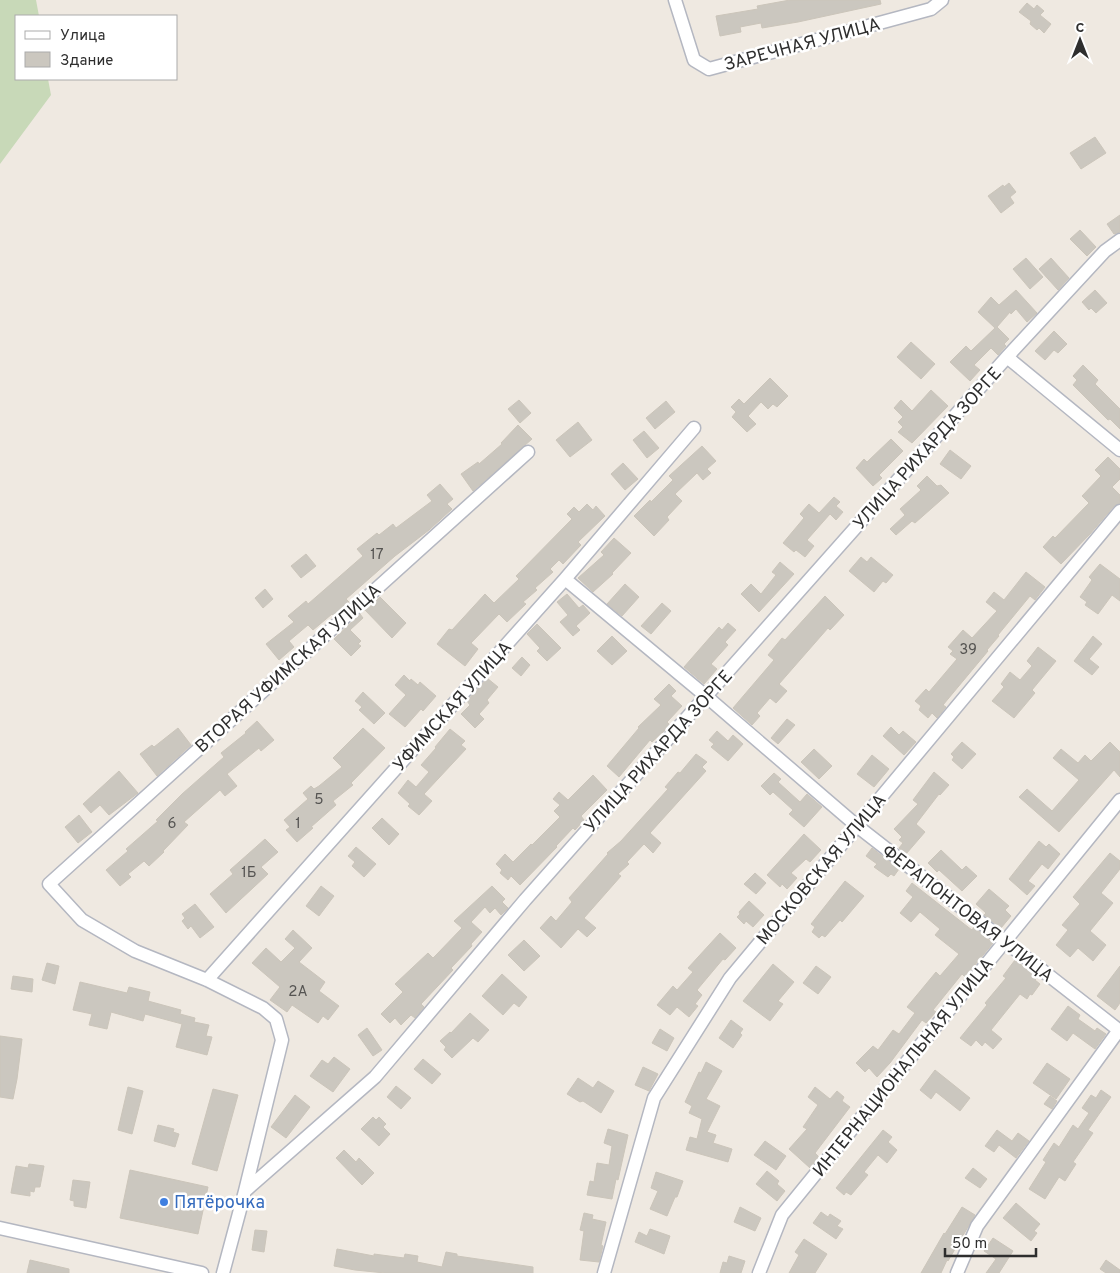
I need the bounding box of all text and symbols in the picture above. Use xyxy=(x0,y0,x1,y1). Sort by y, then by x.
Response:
street label: ЗАРЕЧНАЯ УЛИЦА xyxy=(722,14,883,77)
legend xyxy=(15,15,178,80)
north arrow xyxy=(1055,15,1105,65)
text: С xyxy=(1076,20,1085,37)
text: Улица xyxy=(60,27,105,46)
text: Здание xyxy=(60,52,113,71)
street label: УЛИЦА РИХАРДА ЗОРГЕ xyxy=(849,363,1007,535)
house number: 17 xyxy=(370,546,384,565)
street label: ВТОРАЯ УФИМСКАЯ УЛИЦА xyxy=(191,579,387,759)
street label: УФИМСКАЯ УЛИЦА xyxy=(388,637,518,777)
house number: 39 xyxy=(959,641,977,660)
street label: УЛИЦА РИХАРДА ЗОРГЕ xyxy=(580,666,738,838)
street label: МОСКОВСКАЯ УЛИЦА xyxy=(752,790,892,950)
house number: 5 xyxy=(314,791,324,810)
house number: 6 xyxy=(168,815,177,834)
house number: 1 xyxy=(295,815,301,834)
street label: ФЕРАПОНТОВАЯ УЛИЦА xyxy=(877,840,1057,988)
house number: 1Б xyxy=(241,864,257,883)
street label: ИНТЕРНАЦИОНАЛЬНАЯ УЛИЦА xyxy=(809,954,1000,1182)
house number: 2А xyxy=(288,983,308,1002)
place label: Пятёрочка xyxy=(174,1192,265,1215)
marker: Пятёрочка xyxy=(158,1196,170,1208)
scale bar xyxy=(945,1226,1036,1258)
text: 50 m xyxy=(952,1235,987,1254)

